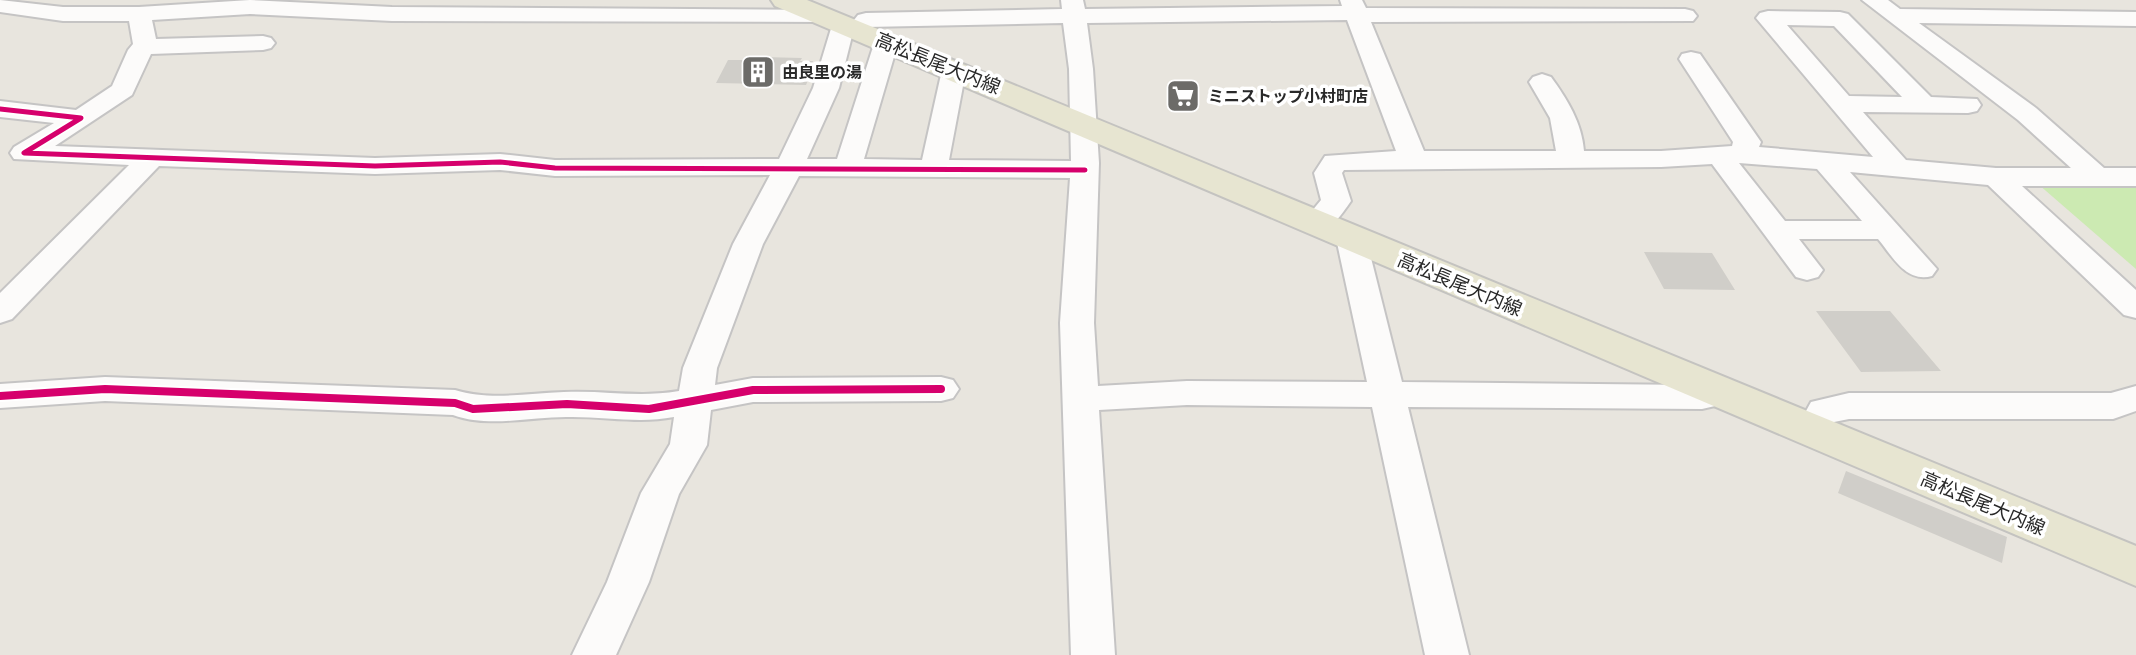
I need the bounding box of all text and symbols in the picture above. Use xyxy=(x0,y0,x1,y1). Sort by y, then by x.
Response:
street label: 高松長尾大内線 xyxy=(871,26,1005,100)
building icon: 由良里の湯 xyxy=(739,53,777,91)
place label: 由良里の湯 xyxy=(782,61,862,83)
supermarket icon: ミニストップ小村町店 xyxy=(1164,77,1202,115)
place label: ミニストップ小村町店 xyxy=(1208,85,1368,107)
street label: 高松長尾大内線 xyxy=(1394,246,1526,322)
street label: 高松長尾大内線 xyxy=(1917,465,2049,541)

